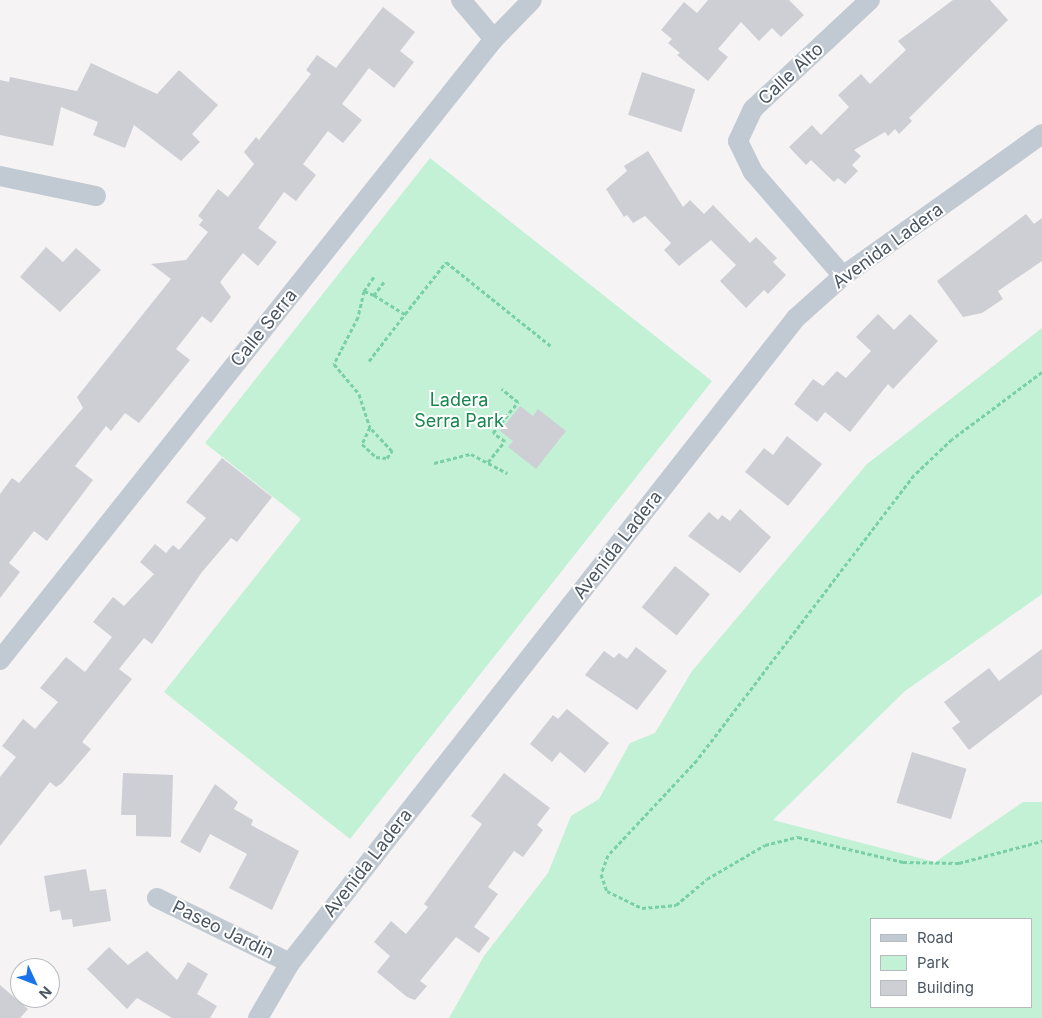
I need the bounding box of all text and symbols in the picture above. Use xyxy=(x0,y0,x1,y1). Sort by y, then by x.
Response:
street label: Calle Alto xyxy=(754,38,828,110)
street label: Avenida Ladera xyxy=(829,199,947,293)
street label: Calle Serra xyxy=(226,285,302,371)
park label: Ladera Serra Park xyxy=(414,390,504,432)
street label: Avenida Ladera xyxy=(569,487,667,603)
street label: Avenida Ladera xyxy=(319,805,417,921)
street label: Paseo Jardin xyxy=(169,896,277,964)
legend xyxy=(870,918,1032,1008)
text: Road xyxy=(917,928,953,947)
text: Park xyxy=(917,953,949,972)
north arrow xyxy=(10,958,60,1008)
text: Building xyxy=(917,978,974,997)
text: N xyxy=(36,983,55,1003)

